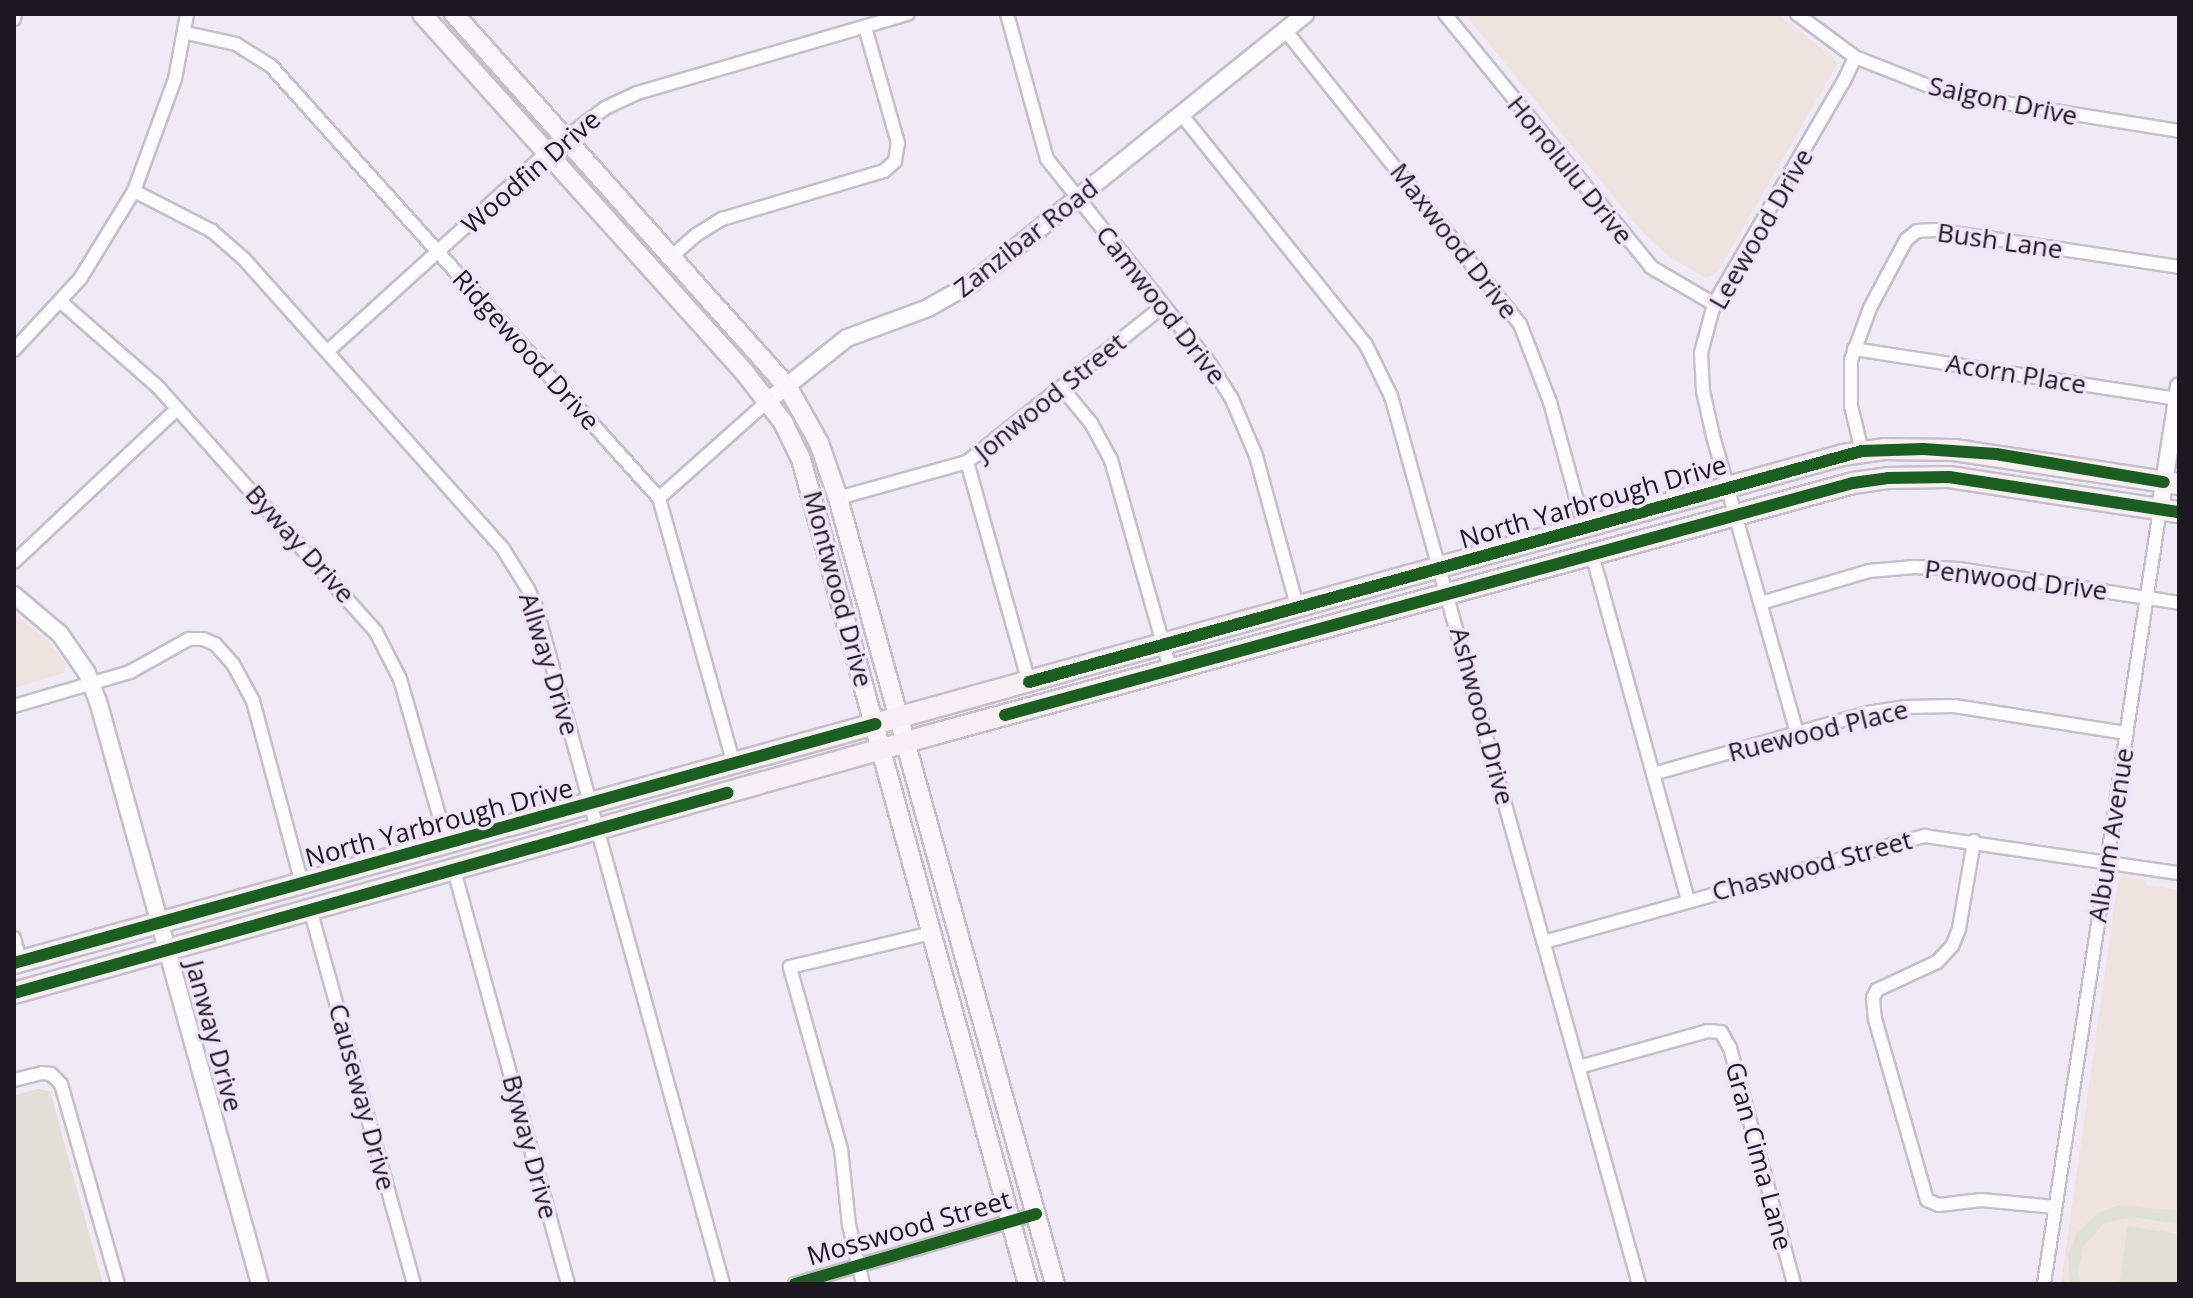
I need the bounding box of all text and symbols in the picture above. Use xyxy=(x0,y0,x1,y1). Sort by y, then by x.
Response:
street label: Saigon Drive xyxy=(1926,70,2080,132)
street label: Honolulu Drive xyxy=(1501,90,1639,250)
street label: Woodfin Drive xyxy=(456,104,606,240)
street label: Leewood Drive xyxy=(1702,143,1820,315)
street label: Maxwood Drive xyxy=(1383,157,1525,325)
street label: Zanzibar Road xyxy=(948,172,1104,304)
street label: Bush Lane xyxy=(1935,217,2065,265)
street label: Camwood Drive xyxy=(1089,220,1233,390)
street label: Ridgewood Drive xyxy=(446,263,606,437)
street label: Jonwood Street xyxy=(968,327,1132,467)
street label: Acorn Place xyxy=(1944,348,2088,400)
street label: North Yarbrough Drive xyxy=(1456,449,1730,555)
street label: Byway Drive xyxy=(239,479,361,609)
street label: Montwood Drive xyxy=(797,487,879,691)
street label: Penwood Drive xyxy=(1923,553,2109,607)
street label: Allway Drive xyxy=(513,589,585,739)
street label: Ashwood Drive xyxy=(1443,624,1521,808)
street label: Ruewood Place xyxy=(1725,694,1911,768)
street label: Album Avenue xyxy=(2082,746,2140,924)
street label: North Yarbrough Drive xyxy=(302,772,576,874)
street label: Chaswood Street xyxy=(1709,824,1915,908)
street label: Janway Drive xyxy=(179,957,249,1115)
street label: Causeway Drive xyxy=(322,1000,402,1194)
street label: Gran Cima Lane xyxy=(1719,1059,1799,1253)
street label: Byway Drive xyxy=(496,1072,564,1222)
street label: Mosswood Street xyxy=(804,1184,1014,1272)

